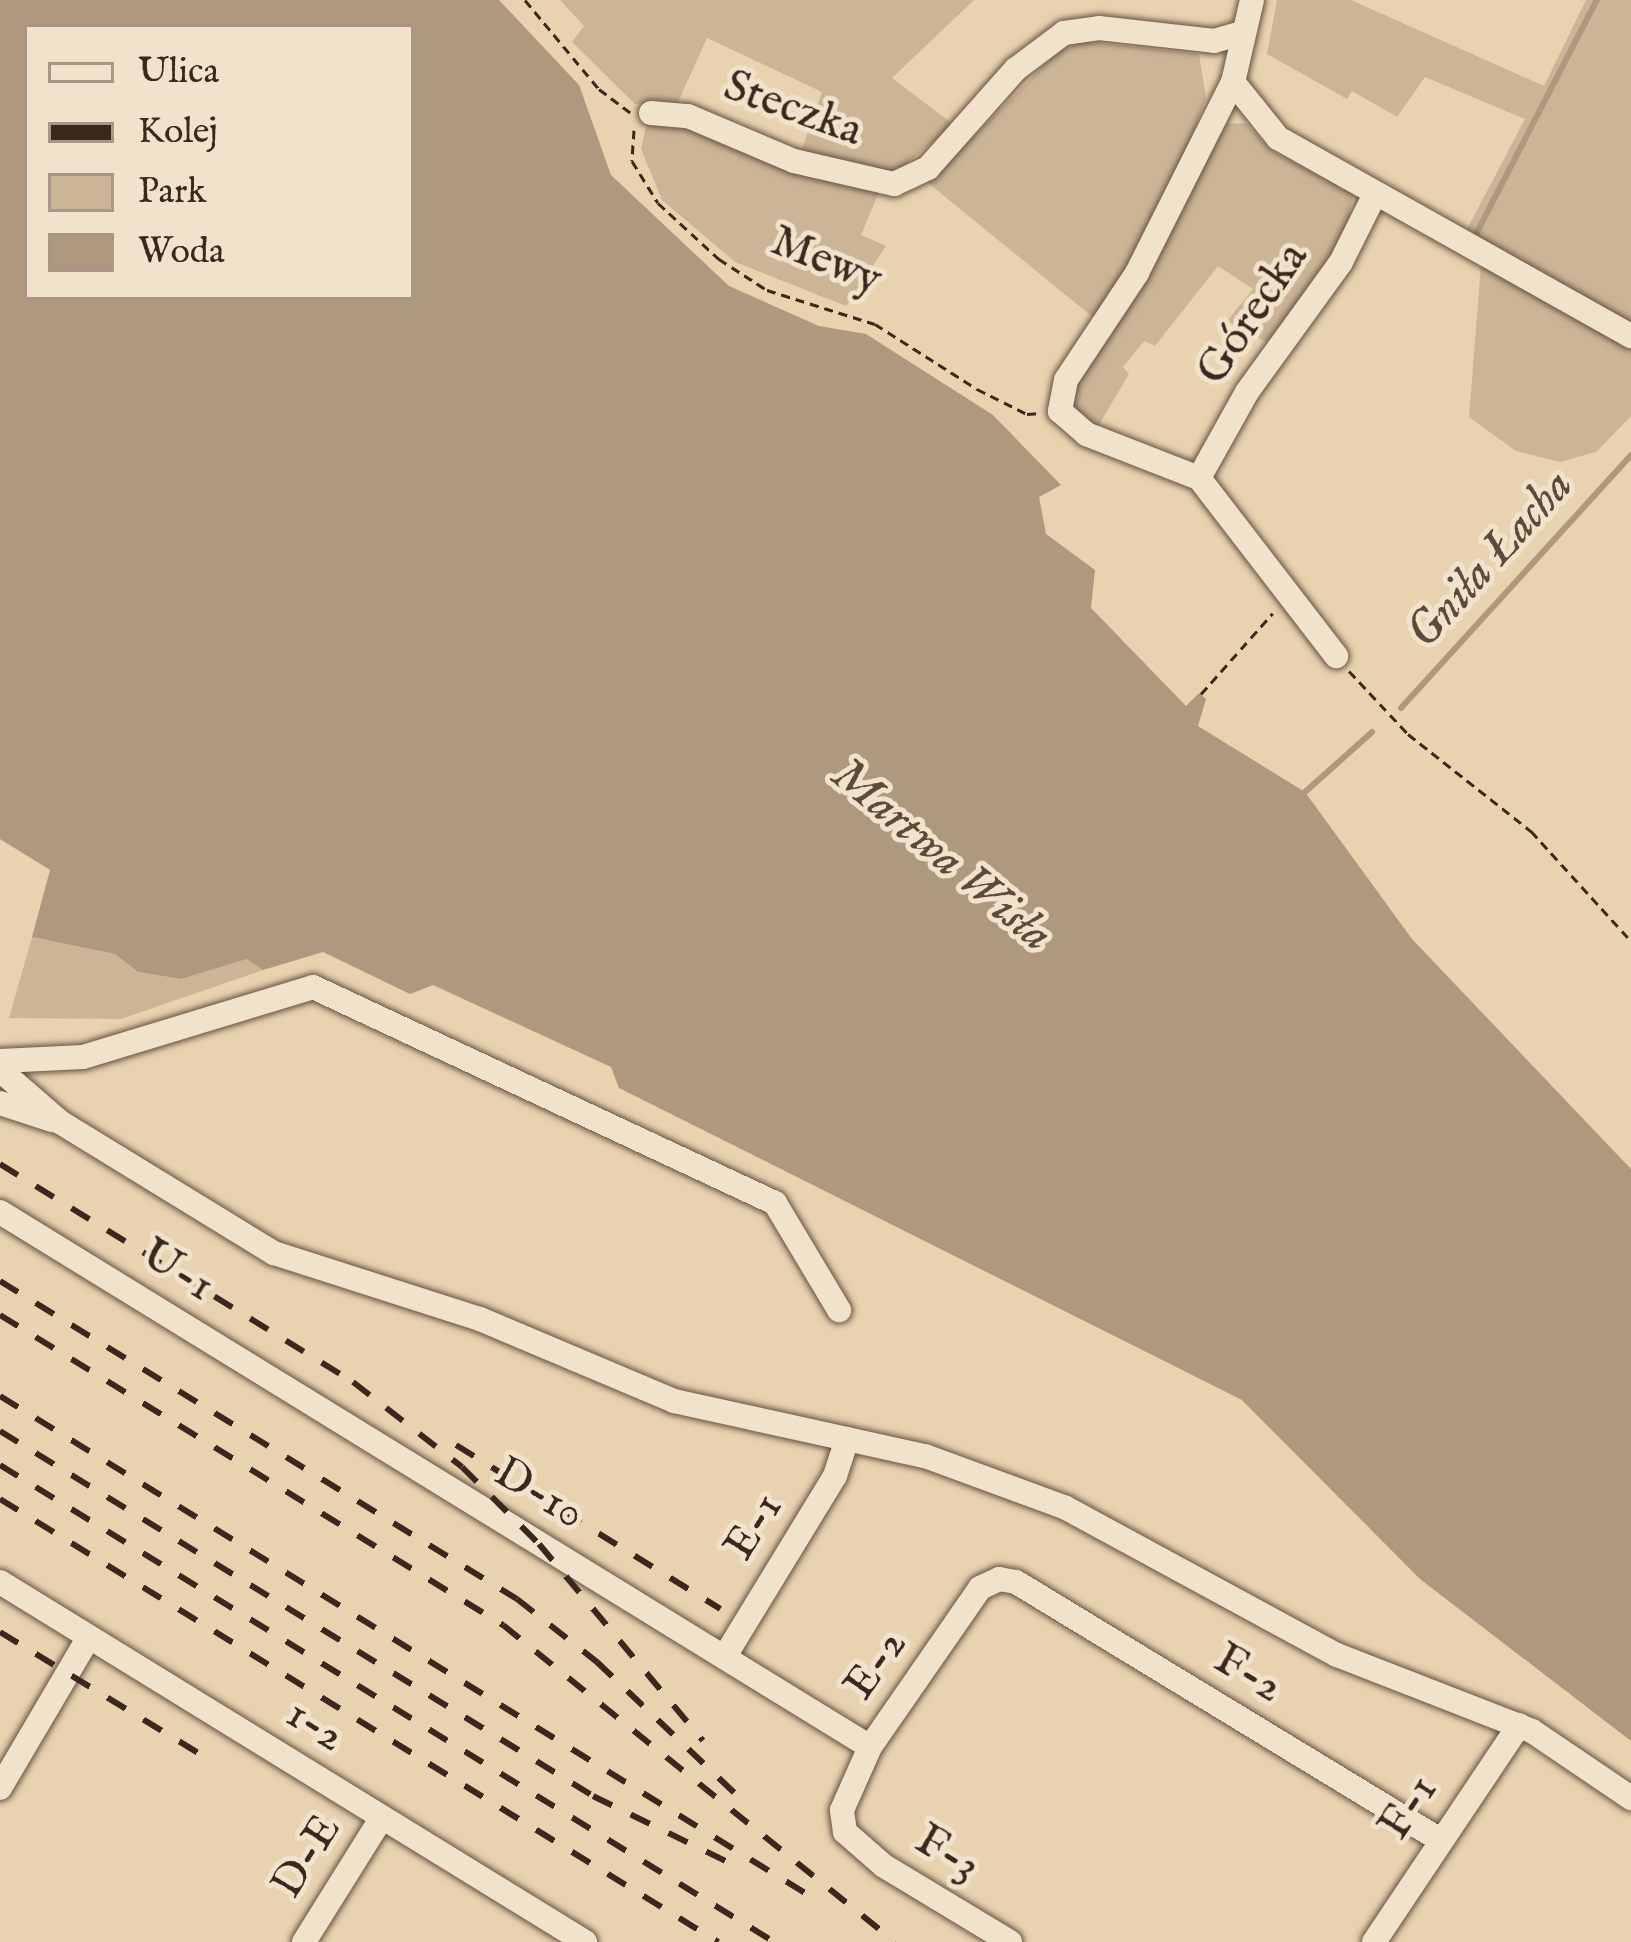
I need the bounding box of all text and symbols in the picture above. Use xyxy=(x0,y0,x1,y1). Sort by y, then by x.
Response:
legend xyxy=(24,24,414,300)
text: Ulica xyxy=(138,49,219,95)
street label: Steczka xyxy=(717,59,869,159)
text: Kolej xyxy=(138,109,218,155)
text: Park xyxy=(138,169,206,215)
street label: Mewy xyxy=(763,215,889,307)
text: Woda xyxy=(138,229,225,275)
street label: Górecka xyxy=(1186,233,1320,395)
water label: Gniła Łacha xyxy=(1396,459,1586,661)
water label: Martwa Wisła xyxy=(819,747,1063,965)
street label: U-1 xyxy=(131,1228,223,1314)
street label: D-10 xyxy=(484,1446,594,1542)
street label: E-1 xyxy=(713,1484,795,1570)
street label: E-2 xyxy=(833,1620,919,1710)
street label: F-2 xyxy=(1204,1633,1292,1715)
street label: 1-2 xyxy=(276,1688,354,1764)
street label: F-1 xyxy=(1368,1765,1450,1851)
street label: D-E xyxy=(261,1805,353,1909)
street label: F-3 xyxy=(905,1814,989,1894)

